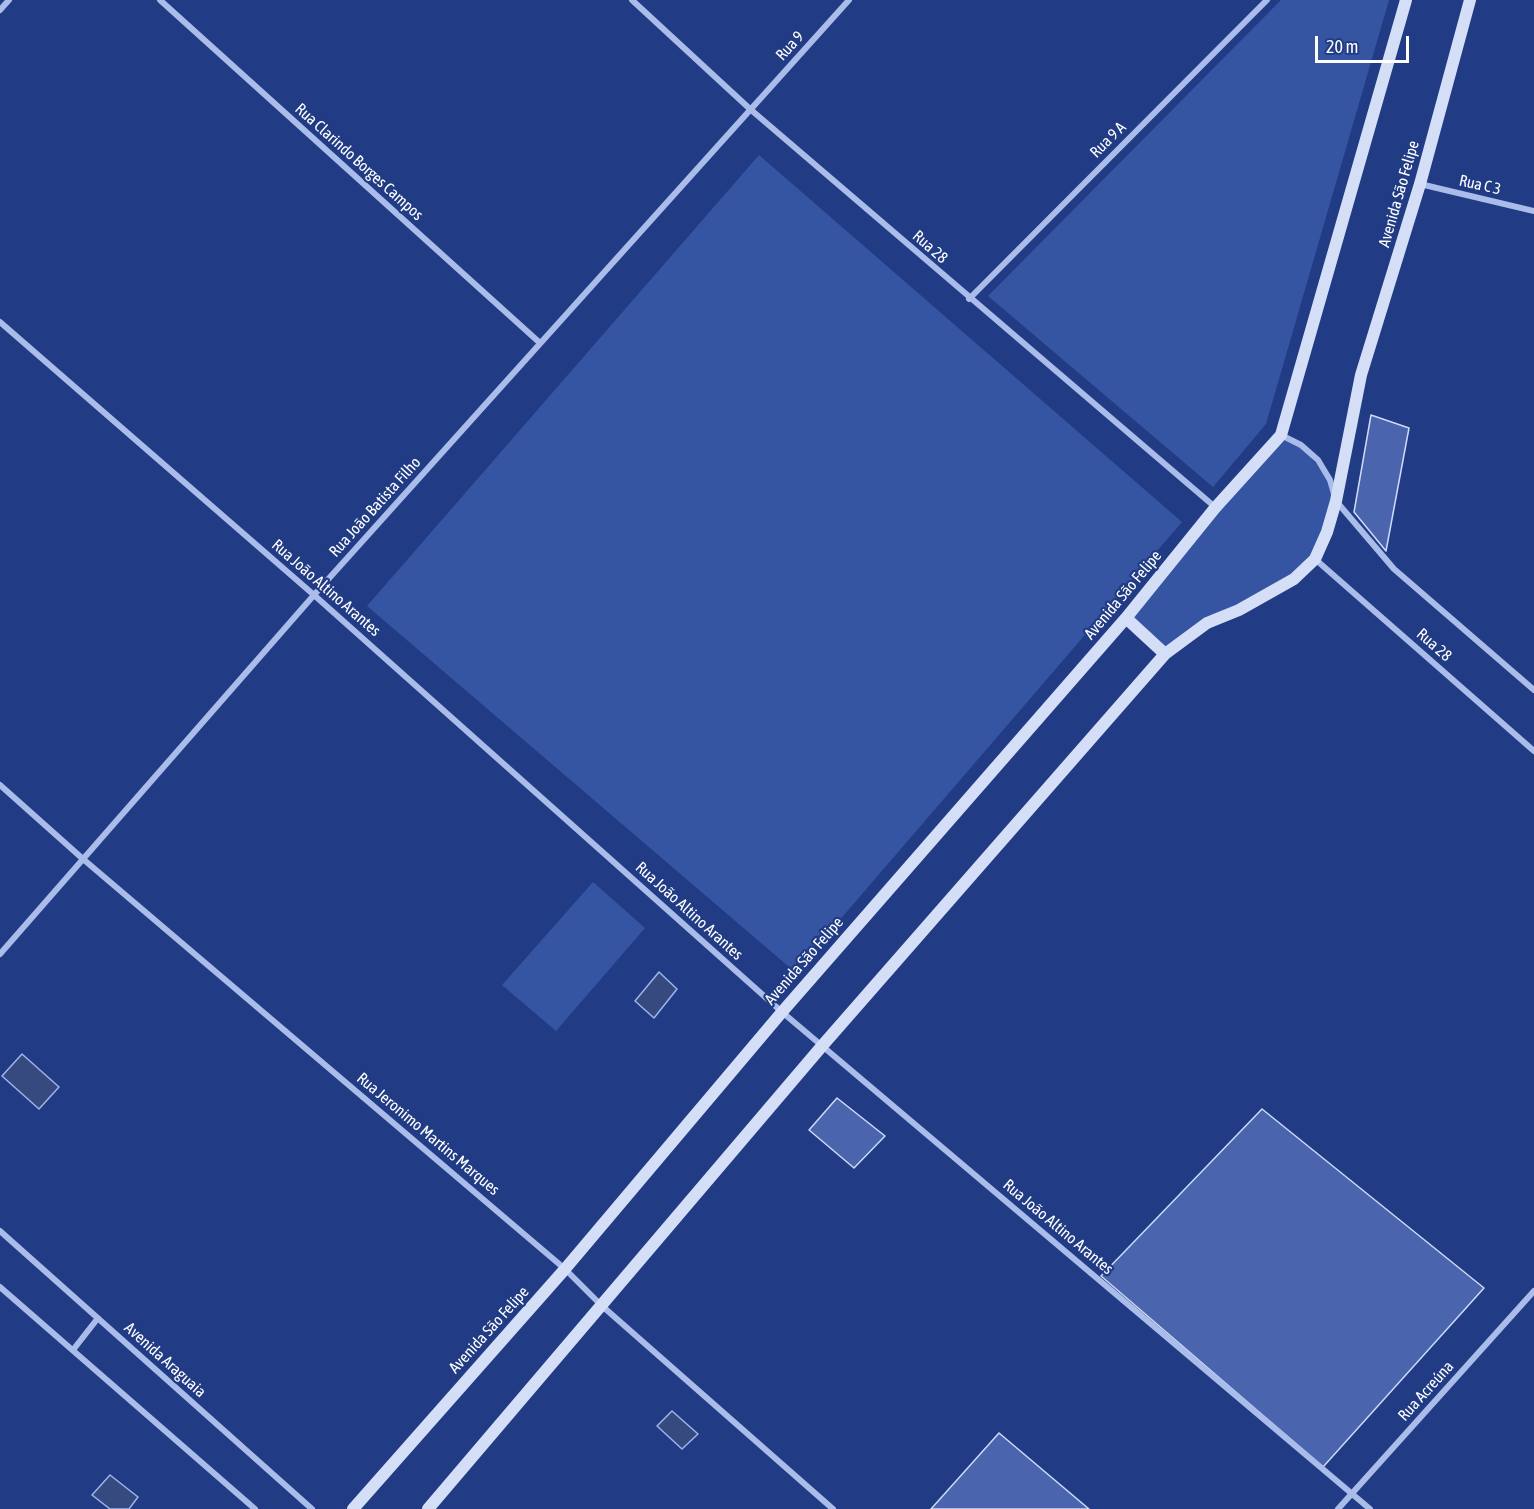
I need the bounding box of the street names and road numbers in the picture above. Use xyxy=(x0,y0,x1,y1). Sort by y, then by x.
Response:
street label: Rua 9 xyxy=(772,27,808,65)
street label: Rua Clarindo Borges Campos xyxy=(291,99,427,225)
street label: Rua 9 A xyxy=(1086,118,1130,162)
street label: Avenida São Felipe xyxy=(1375,138,1423,250)
street label: Rua C 3 xyxy=(1457,171,1503,199)
street label: Rua 28 xyxy=(908,227,952,267)
street label: Rua João Batista Filho xyxy=(325,453,425,561)
street label: Rua João Altino Arantes xyxy=(268,536,384,640)
street label: Avenida São Felipe xyxy=(1080,547,1166,643)
street label: Rua 28 xyxy=(1412,625,1456,665)
street label: Rua João Altino Arantes xyxy=(631,858,747,964)
street label: Avenida São Felipe xyxy=(761,913,847,1009)
street label: Rua Jeronimo Martins Marques xyxy=(353,1069,503,1199)
street label: Rua João Altino Arantes xyxy=(999,1175,1117,1279)
street label: Avenida São Felipe xyxy=(445,1283,533,1377)
street label: Avenida Araguaia xyxy=(120,1318,210,1402)
street label: Rua Acreúna xyxy=(1394,1357,1458,1425)

